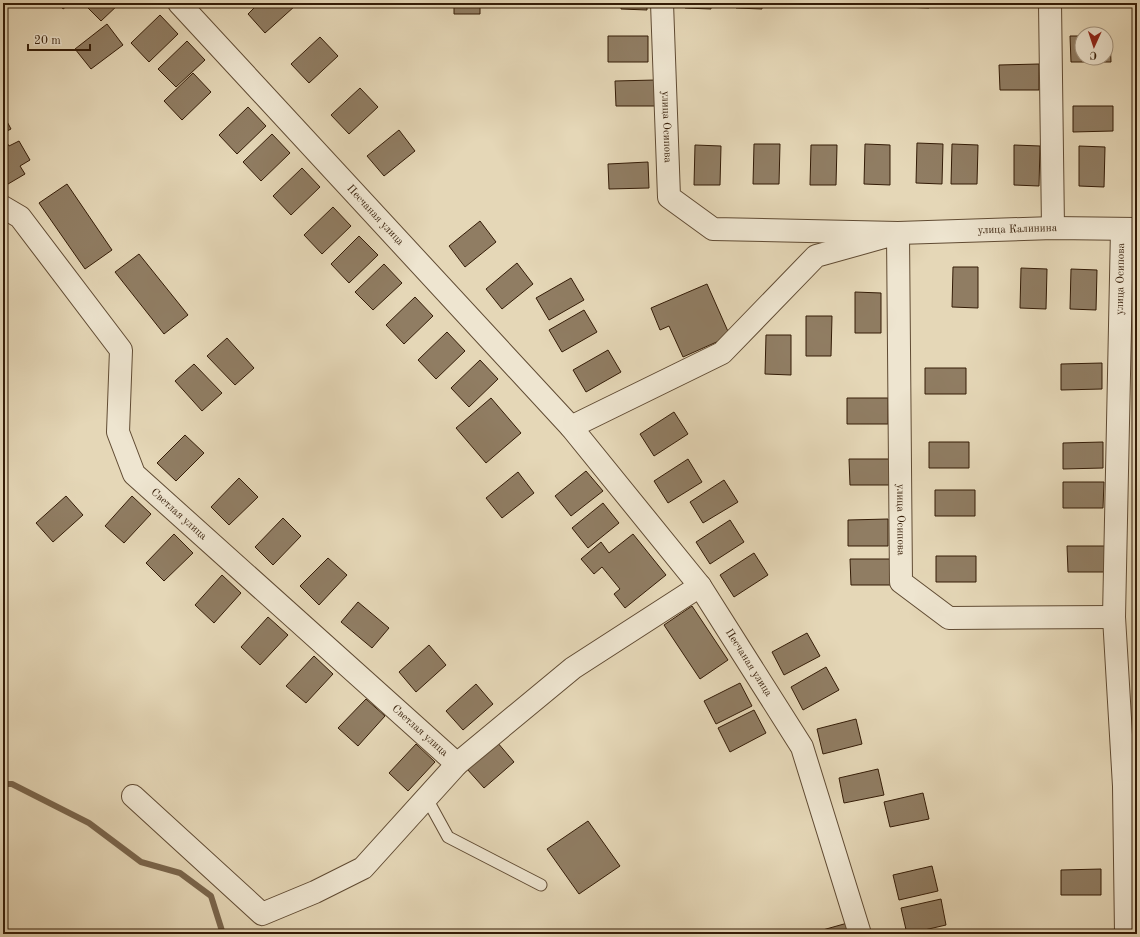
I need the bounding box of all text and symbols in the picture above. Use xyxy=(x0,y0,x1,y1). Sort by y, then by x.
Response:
scale bar xyxy=(28,26,90,52)
north arrow xyxy=(1074,26,1114,66)
text: 20 m xyxy=(34,35,61,47)
text: С xyxy=(1090,49,1097,60)
street label: улица Осипова xyxy=(660,91,673,164)
street label: Песчаная улица xyxy=(345,183,406,248)
street label: улица Калинина xyxy=(977,222,1058,236)
street label: улица Осипова xyxy=(1115,242,1127,315)
street label: улица Осипова xyxy=(895,484,906,556)
street label: Светлая улица xyxy=(149,487,209,542)
street label: Песчаная улица xyxy=(723,627,774,699)
street label: Светлая улица xyxy=(390,703,450,759)

